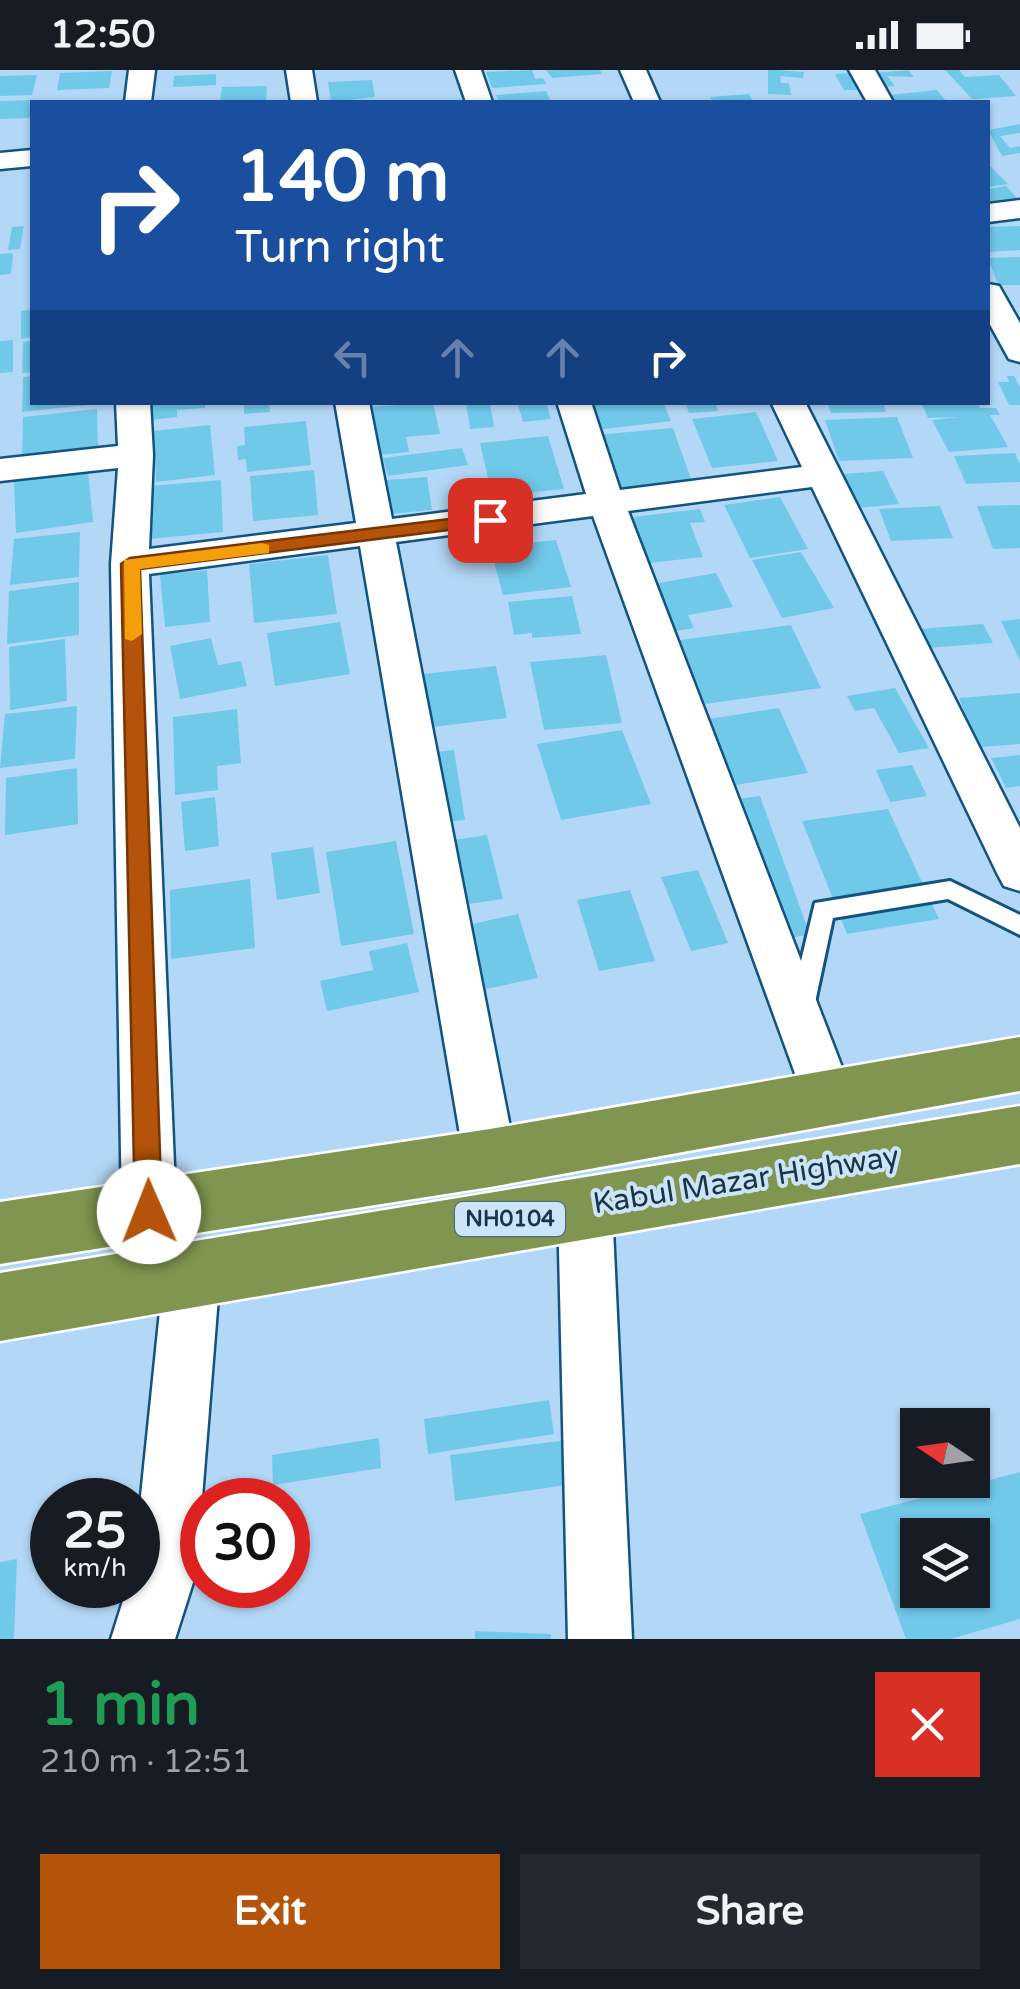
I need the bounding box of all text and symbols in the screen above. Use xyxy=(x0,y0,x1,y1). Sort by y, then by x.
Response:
text: 12:50 xyxy=(50,12,155,58)
text: 140 m xyxy=(235,136,449,220)
icon: right xyxy=(70,140,200,270)
text: Turn right xyxy=(235,221,444,275)
icon: left xyxy=(325,330,380,385)
icon: ahead xyxy=(430,330,485,385)
icon: ahead xyxy=(535,330,590,385)
icon: right xyxy=(640,330,695,385)
pin xyxy=(448,478,533,563)
icon: arrive xyxy=(463,493,518,548)
street label: Kabul Mazar Highway xyxy=(590,1138,902,1222)
position arrow xyxy=(97,1160,201,1264)
road number: NH0104 xyxy=(455,1202,565,1236)
north arrow xyxy=(900,1408,990,1498)
map controls xyxy=(900,1408,990,1608)
speed limit sign: 30 xyxy=(180,1478,310,1608)
text: 25 xyxy=(64,1501,126,1561)
button: layers xyxy=(900,1518,990,1608)
text: km/h xyxy=(64,1553,126,1583)
text: 1 min xyxy=(40,1669,200,1741)
button: close xyxy=(875,1672,980,1777)
text: 210 m · 12:51 xyxy=(40,1743,252,1781)
button: Exit xyxy=(40,1854,500,1969)
button: Share xyxy=(520,1854,980,1969)

